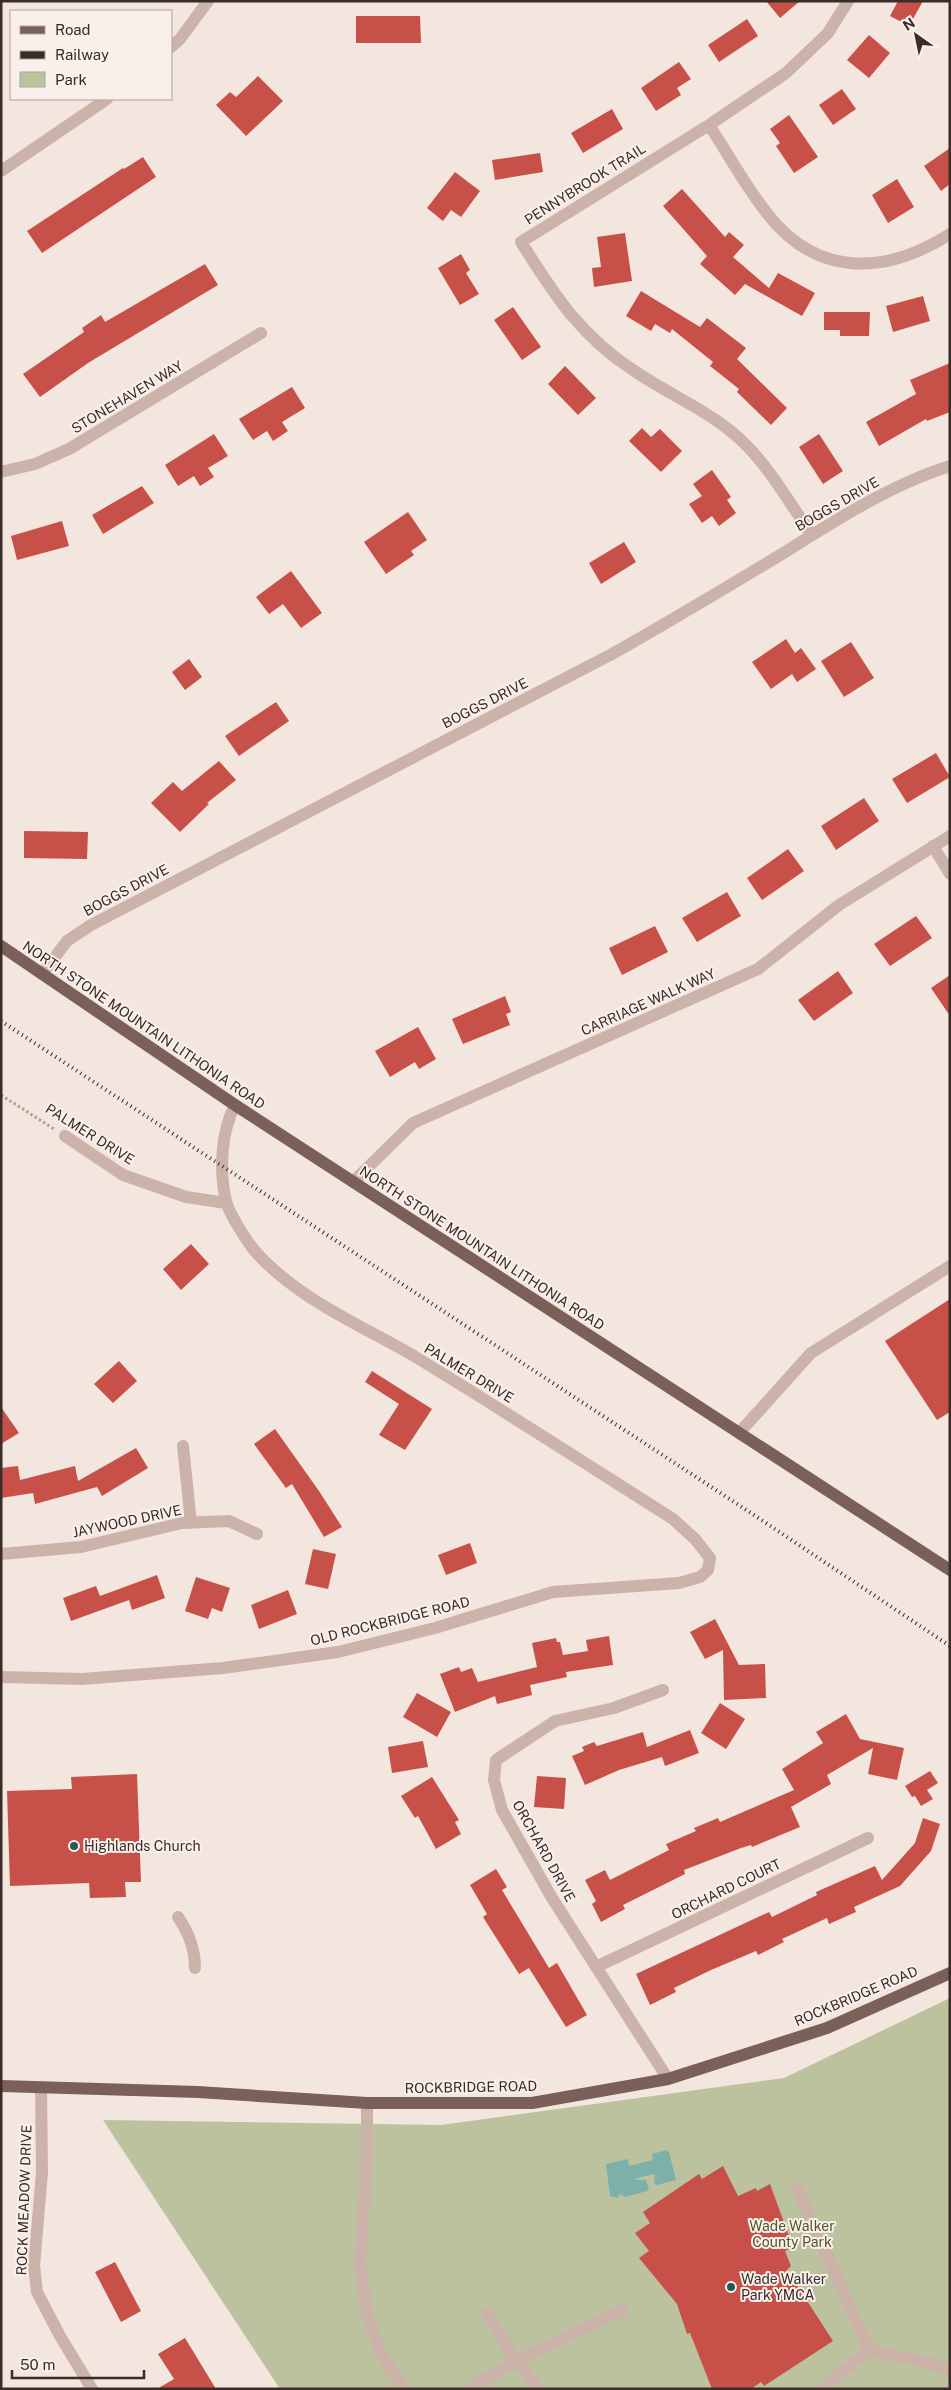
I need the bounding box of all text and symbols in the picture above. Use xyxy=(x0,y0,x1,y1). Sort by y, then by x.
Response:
legend xyxy=(10,10,172,100)
north arrow xyxy=(891,10,941,60)
text: N xyxy=(900,14,918,34)
text: Road xyxy=(55,21,91,38)
text: Railway xyxy=(55,46,109,63)
text: Park xyxy=(55,71,87,88)
street label: PENNYBROOK TRAIL xyxy=(522,140,648,228)
street label: STONEHAVEN WAY xyxy=(68,357,186,437)
street label: BOGGS DRIVE xyxy=(792,474,882,534)
street label: BOGGS DRIVE xyxy=(439,675,531,731)
street label: BOGGS DRIVE xyxy=(81,861,171,919)
street label: NORTH STONE MOUNTAIN LITHONIA ROAD xyxy=(20,938,268,1112)
street label: CARRIAGE WALK WAY xyxy=(578,965,718,1039)
street label: PALMER DRIVE xyxy=(43,1100,137,1168)
street label: NORTH STONE MOUNTAIN LITHONIA ROAD xyxy=(357,1163,607,1333)
street label: PALMER DRIVE xyxy=(421,1340,517,1406)
street label: JAYWOOD DRIVE xyxy=(71,1502,183,1540)
street label: OLD ROCKBRIDGE ROAD xyxy=(309,1593,471,1649)
street label: ORCHARD DRIVE xyxy=(509,1797,579,1905)
place label: Highlands Church xyxy=(84,1838,201,1854)
marker: Highlands Church xyxy=(68,1840,80,1852)
street label: ORCHARD COURT xyxy=(669,1856,783,1922)
street label: ROCKBRIDGE ROAD xyxy=(792,1963,920,2029)
street label: ROCKBRIDGE ROAD xyxy=(405,2078,537,2096)
street label: ROCK MEADOW DRIVE xyxy=(13,2124,35,2276)
park label: Wade Walker County Park xyxy=(749,2218,835,2250)
place label: Wade Walker Park YMCA xyxy=(741,2271,826,2303)
marker: Wade Walker Park YMCA xyxy=(725,2281,737,2293)
scale bar xyxy=(12,2348,145,2380)
text: 50 m xyxy=(20,2356,55,2373)

